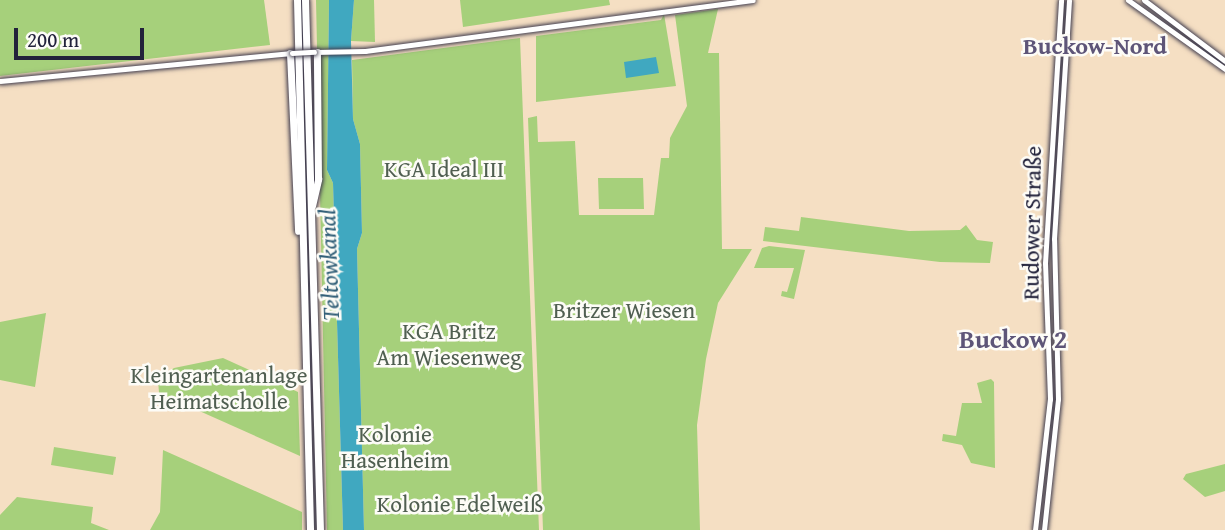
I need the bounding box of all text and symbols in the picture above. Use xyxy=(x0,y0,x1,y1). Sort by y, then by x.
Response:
scale bar xyxy=(18,14,147,58)
text: 200 m xyxy=(27,24,79,55)
district label: Buckow-Nord xyxy=(1023,32,1167,60)
street label: Rudower Straße xyxy=(1017,146,1047,300)
park label: KGA Ideal III xyxy=(384,155,504,183)
water label: Teltowkanal xyxy=(313,209,345,321)
park label: Britzer Wiesen xyxy=(553,296,695,324)
park label: KGA Britz Am Wiesenweg xyxy=(376,317,522,371)
district label: Buckow 2 xyxy=(959,323,1067,355)
park label: Kleingartenanlage Heimatscholle xyxy=(130,361,308,415)
park label: Kolonie Hasenheim xyxy=(341,420,449,474)
park label: Kolonie Edelweiß xyxy=(377,490,543,518)

